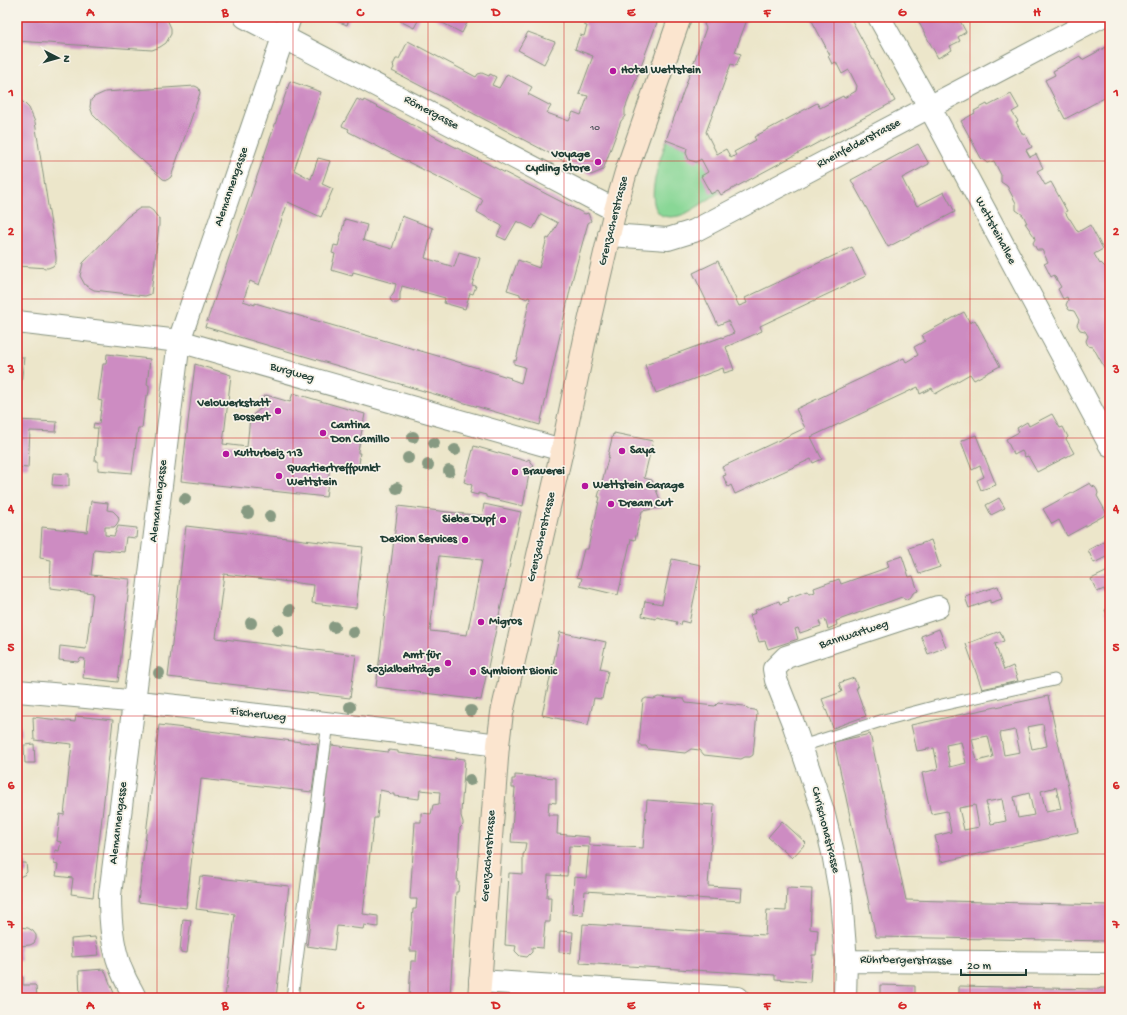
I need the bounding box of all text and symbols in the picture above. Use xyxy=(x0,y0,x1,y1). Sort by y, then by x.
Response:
text: A xyxy=(85,6,95,21)
text: B xyxy=(221,6,230,21)
text: C xyxy=(355,6,365,21)
text: D xyxy=(491,6,501,21)
text: E xyxy=(627,6,636,21)
text: F xyxy=(763,6,772,21)
text: G xyxy=(898,6,907,21)
text: H xyxy=(1033,6,1041,21)
north arrow xyxy=(38,38,78,78)
text: N xyxy=(60,55,72,63)
place label: Hotel Wettstein xyxy=(621,64,701,78)
marker: Hotel Wettstein xyxy=(608,66,618,76)
text: 1 xyxy=(7,86,14,101)
text: 1 xyxy=(1112,86,1119,101)
street label: Römergasse xyxy=(401,93,461,134)
street label: Rheinfelderstrasse xyxy=(815,116,904,172)
house number: 10 xyxy=(589,122,600,134)
street label: Alemannengasse xyxy=(212,145,252,228)
place label: Voyage Cycling Store xyxy=(525,148,591,176)
marker: Voyage Cycling Store xyxy=(593,157,603,167)
street label: Grenzacherstrasse xyxy=(596,174,632,267)
street label: Wettsteinallee xyxy=(971,195,1019,268)
text: 2 xyxy=(8,225,15,240)
text: 2 xyxy=(1113,225,1120,240)
street label: Burgweg xyxy=(267,360,316,386)
text: 3 xyxy=(7,363,15,378)
text: 3 xyxy=(1112,363,1120,378)
place label: Velowerkstatt Bossert xyxy=(196,397,271,425)
marker: Velowerkstatt Bossert xyxy=(273,406,283,416)
place label: Cantina Don Camillo xyxy=(330,419,390,447)
marker: Cantina Don Camillo xyxy=(318,428,328,438)
place label: Saya xyxy=(630,444,656,458)
marker: Saya xyxy=(617,446,627,456)
place label: Kulturbeiz 113 xyxy=(233,447,303,461)
marker: Kulturbeiz 113 xyxy=(221,449,231,459)
street label: Alemannengasse xyxy=(147,458,171,543)
place label: Quartiertreffpunkt Wettstein xyxy=(286,462,381,490)
place label: Brauerei xyxy=(522,465,565,479)
marker: Brauerei xyxy=(510,467,520,477)
marker: Quartiertreffpunkt Wettstein xyxy=(274,471,284,481)
place label: Wettstein Garage xyxy=(592,479,685,493)
marker: Wettstein Garage xyxy=(580,481,590,491)
street label: Grenzacherstrasse xyxy=(525,490,559,583)
place label: Dream Cut xyxy=(618,497,673,511)
marker: Dream Cut xyxy=(606,499,616,509)
text: 4 xyxy=(7,502,15,517)
text: 4 xyxy=(1112,502,1120,517)
place label: Siebe Dupf xyxy=(442,513,496,527)
marker: Siebe Dupf xyxy=(498,515,508,525)
place label: Dexion Services xyxy=(380,533,458,547)
marker: Dexion Services xyxy=(460,535,470,545)
place label: Migros xyxy=(489,615,522,629)
marker: Migros xyxy=(476,617,486,627)
street label: Bannwartweg xyxy=(817,617,890,653)
text: 5 xyxy=(8,641,15,656)
text: 5 xyxy=(1113,641,1120,656)
place label: Amt für Sozialbeiträge xyxy=(367,649,442,677)
marker: Amt für Sozialbeiträge xyxy=(443,658,453,668)
place label: Symbiont Bionic xyxy=(481,665,558,679)
marker: Symbiont Bionic xyxy=(468,667,478,677)
street label: Fischerweg xyxy=(228,704,287,725)
text: 6 xyxy=(8,779,15,794)
text: 6 xyxy=(1113,779,1120,794)
street label: Alemannengasse xyxy=(107,780,131,865)
street label: Chrischonastrasse xyxy=(807,785,843,875)
street label: Grenzacherstrasse xyxy=(479,809,499,902)
text: 7 xyxy=(7,918,16,933)
text: 7 xyxy=(1112,918,1121,933)
scale bar xyxy=(961,951,1026,977)
street label: Rührbergerstrasse xyxy=(860,953,953,969)
text: 20 m xyxy=(967,960,992,974)
text: A xyxy=(85,999,95,1014)
text: B xyxy=(221,999,230,1014)
text: C xyxy=(355,999,365,1014)
text: D xyxy=(491,999,501,1014)
text: E xyxy=(627,999,636,1014)
text: F xyxy=(763,999,772,1014)
text: G xyxy=(898,999,907,1014)
text: H xyxy=(1033,999,1041,1014)

